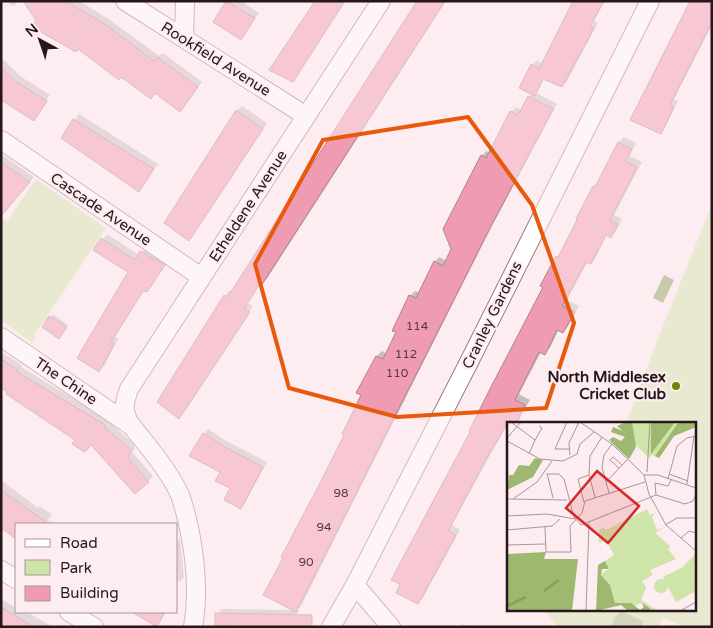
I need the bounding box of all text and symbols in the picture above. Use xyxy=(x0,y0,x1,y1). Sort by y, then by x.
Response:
north arrow xyxy=(15,15,65,65)
street label: Rookfield Avenue xyxy=(158,18,274,100)
text: N xyxy=(22,20,42,41)
street label: Etheldene Avenue xyxy=(205,147,291,265)
street label: Cascade Avenue xyxy=(47,169,155,249)
street label: Cranley Gardens xyxy=(458,258,526,372)
house number: 114 xyxy=(406,319,429,333)
house number: 112 xyxy=(395,347,417,361)
street label: The Chine xyxy=(31,354,101,408)
house number: 110 xyxy=(386,366,409,380)
place label: North Middlesex Cricket Club xyxy=(548,368,667,403)
marker: North Middlesex Cricket Club xyxy=(670,380,682,392)
inset map xyxy=(507,422,696,610)
house number: 98 xyxy=(333,486,349,500)
house number: 94 xyxy=(316,520,332,534)
legend xyxy=(15,523,178,613)
text: Road xyxy=(60,534,98,552)
house number: 90 xyxy=(298,555,314,569)
text: Park xyxy=(60,559,92,577)
text: Building xyxy=(60,584,119,602)

